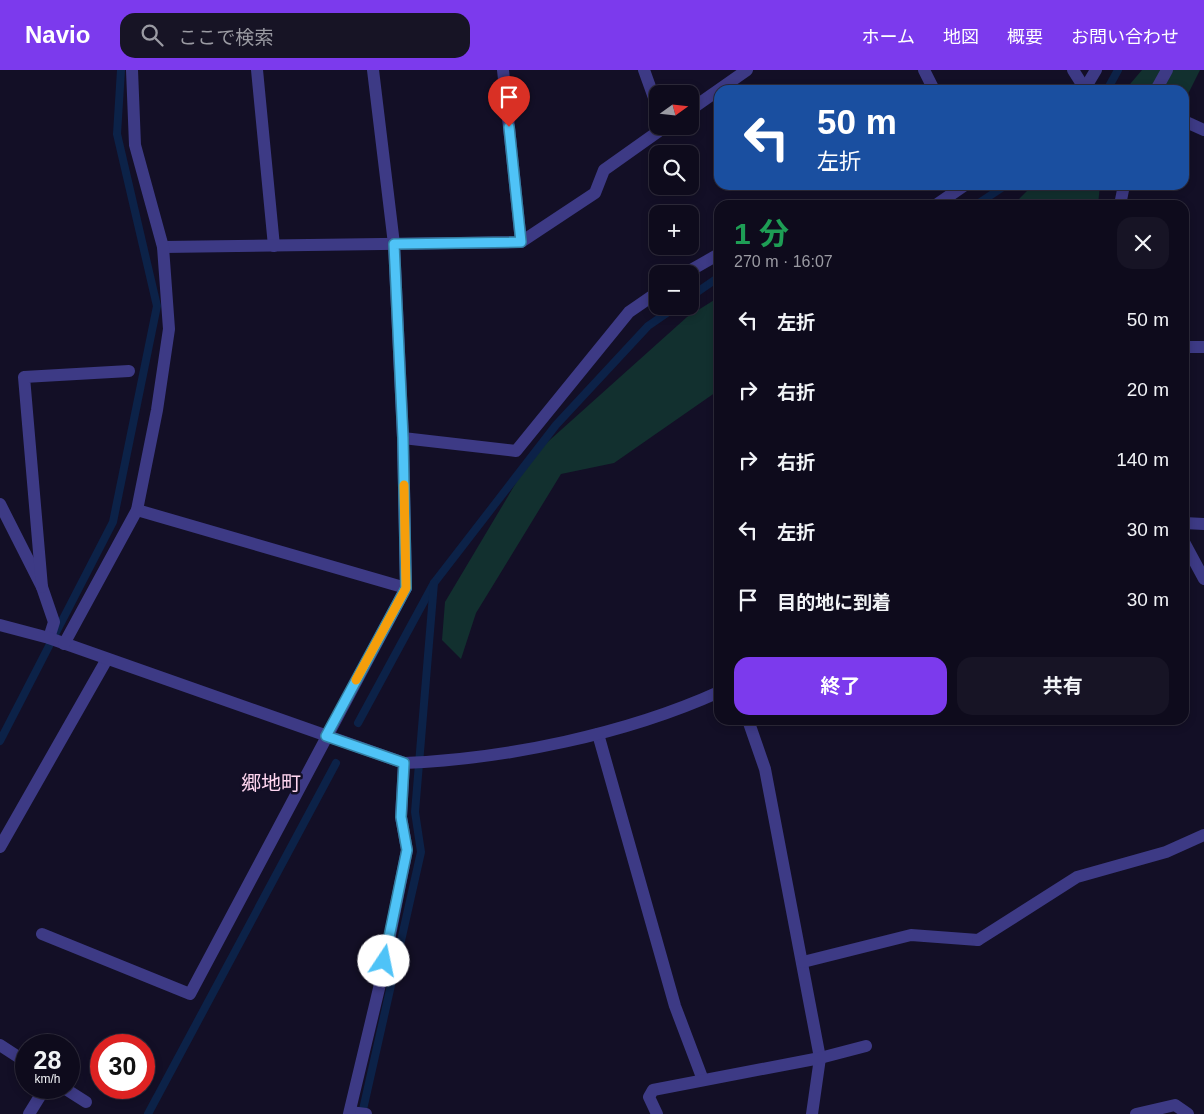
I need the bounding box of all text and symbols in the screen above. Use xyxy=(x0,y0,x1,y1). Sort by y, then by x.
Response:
search box xyxy=(120,13,470,58)
text: Navio xyxy=(25,21,90,48)
icon: search xyxy=(138,21,166,49)
text: ここで検索 xyxy=(178,27,273,48)
text: ホーム xyxy=(862,27,915,47)
text: 地図 xyxy=(943,27,979,47)
text: 概要 xyxy=(1007,27,1043,47)
text: お問い合わせ xyxy=(1071,27,1179,47)
pin xyxy=(488,76,530,127)
icon: arrive xyxy=(495,83,523,111)
north arrow xyxy=(649,85,699,135)
map controls xyxy=(649,85,699,315)
text: 50 m xyxy=(817,102,897,141)
icon: left xyxy=(734,105,799,170)
button: search xyxy=(649,145,699,195)
text: 左折 xyxy=(817,149,861,174)
button: + xyxy=(649,205,699,255)
text: 1 分 xyxy=(734,217,789,250)
button: close xyxy=(1117,217,1169,269)
text: 270 m · 16:07 xyxy=(734,253,833,270)
button: − xyxy=(649,265,699,315)
icon: left xyxy=(734,306,762,334)
text: 50 m xyxy=(1127,309,1169,330)
text: 左折 xyxy=(777,312,815,333)
icon: right xyxy=(734,376,762,404)
text: 20 m xyxy=(1127,379,1169,400)
text: 右折 xyxy=(777,382,815,403)
icon: right xyxy=(734,446,762,474)
text: 140 m xyxy=(1116,449,1169,470)
text: 右折 xyxy=(777,452,815,473)
icon: left xyxy=(734,516,762,544)
text: 30 m xyxy=(1127,519,1169,540)
text: 左折 xyxy=(777,522,815,543)
icon: arrive xyxy=(734,586,762,614)
text: 30 m xyxy=(1127,589,1169,610)
text: 目的地に到着 xyxy=(777,592,891,613)
button: 終了 xyxy=(734,657,947,715)
button: 共有 xyxy=(957,657,1169,715)
district label: 郷地町 xyxy=(241,772,301,794)
position arrow xyxy=(357,934,409,986)
speed limit sign: 30 xyxy=(90,1034,155,1099)
text: 28 xyxy=(34,1046,61,1074)
text: km/h xyxy=(34,1072,61,1086)

